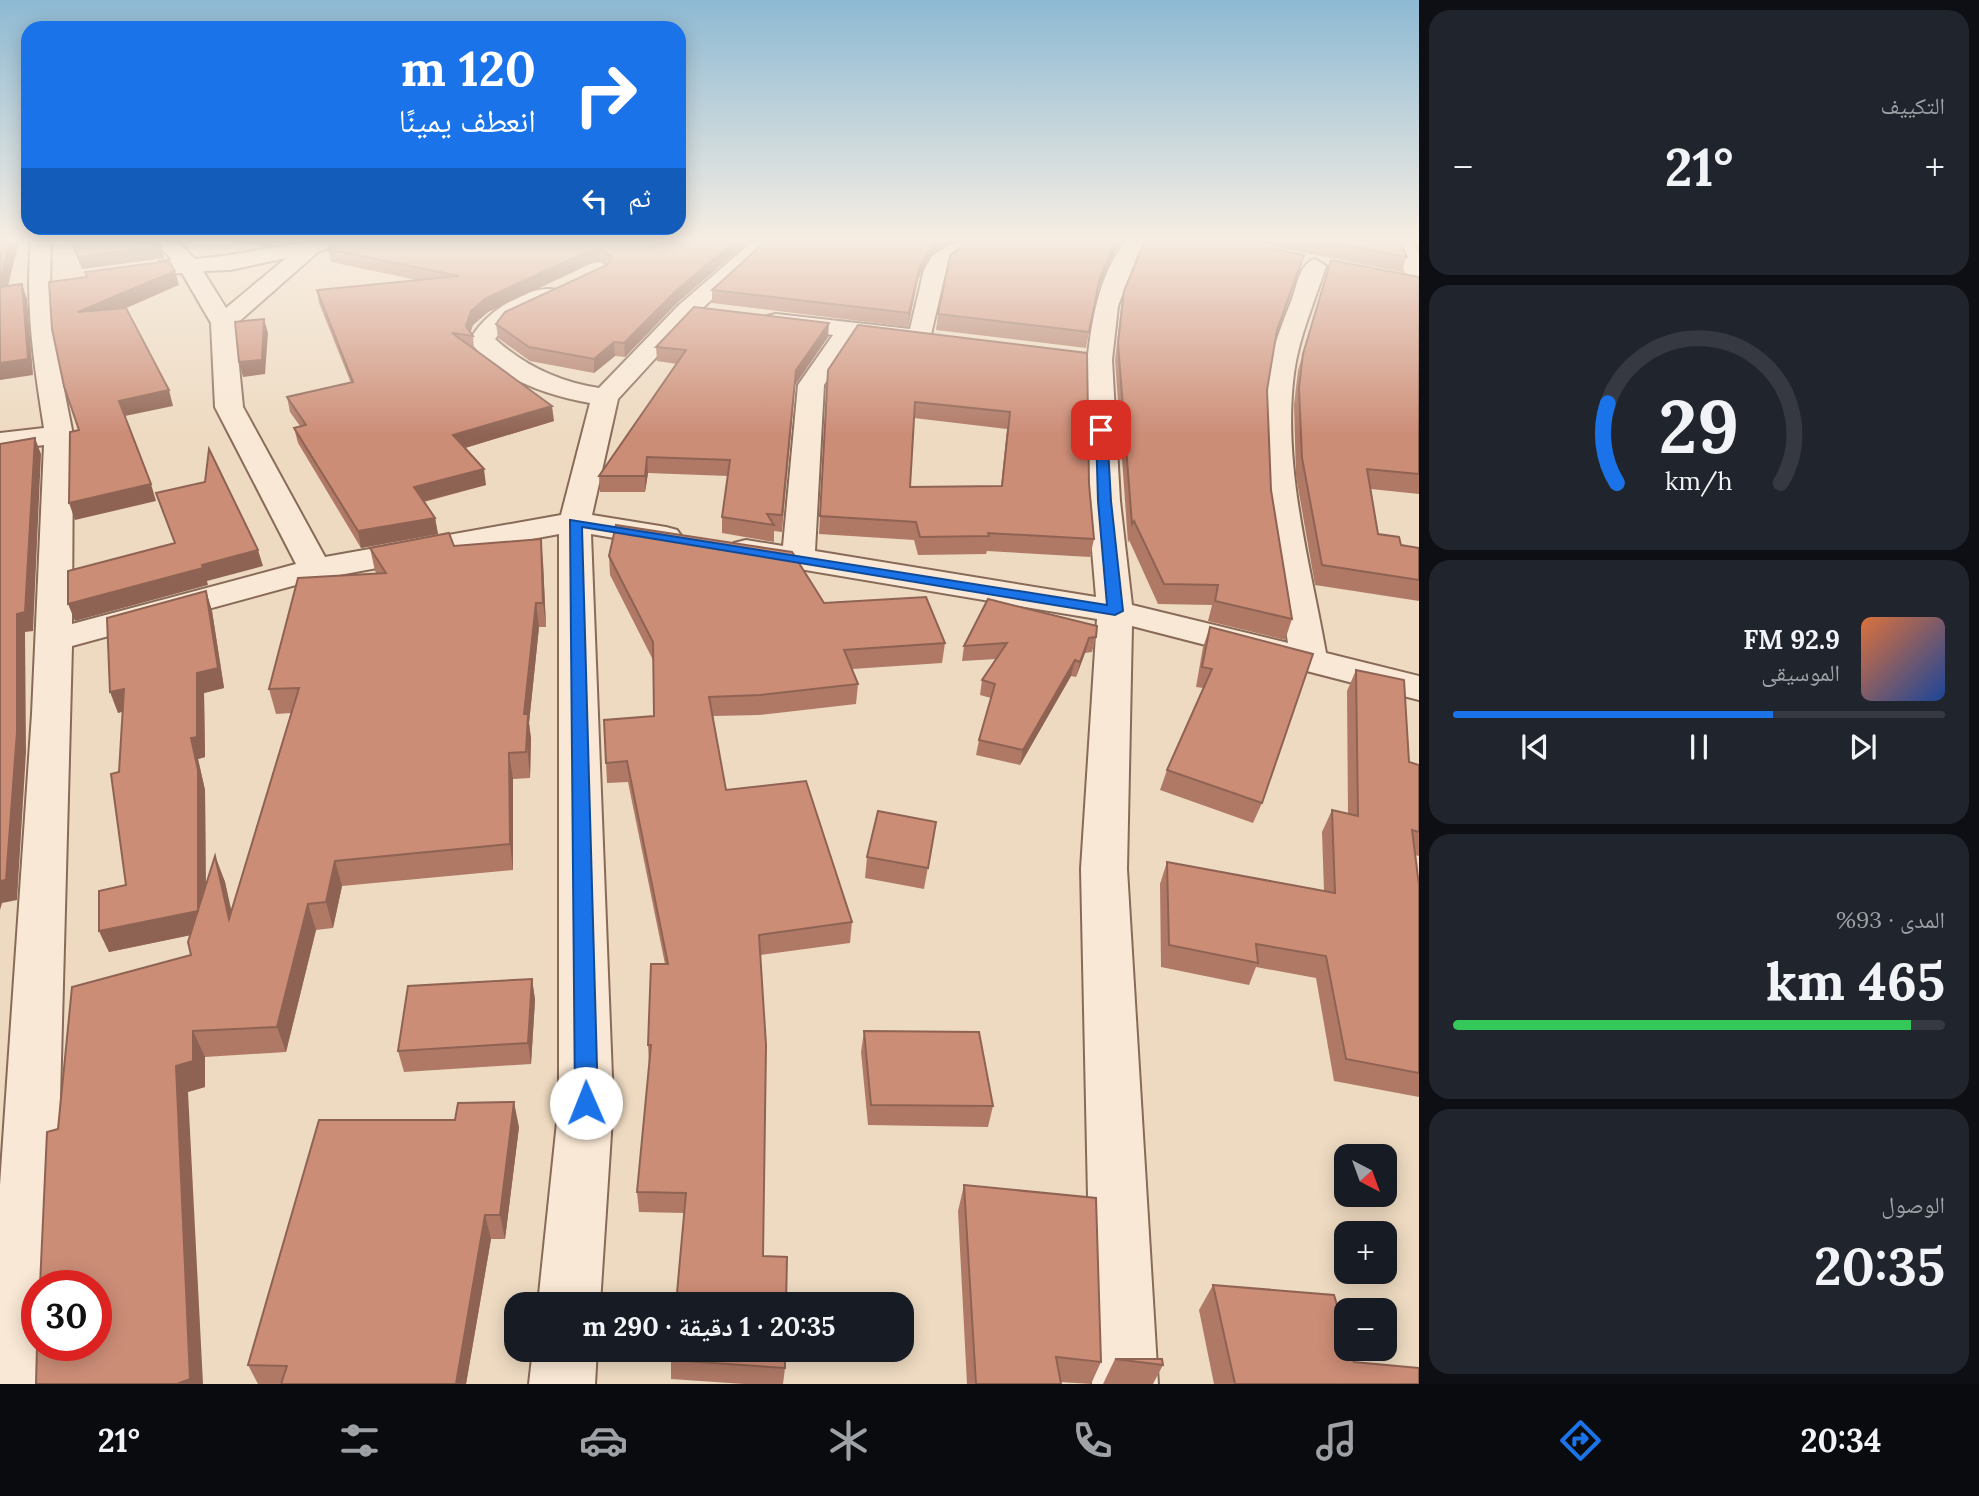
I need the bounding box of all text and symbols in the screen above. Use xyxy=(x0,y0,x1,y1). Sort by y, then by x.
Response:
text: 120 m xyxy=(401,37,536,99)
icon: right xyxy=(560,49,651,140)
text: التكييف xyxy=(1880,91,1945,120)
text: انعطف يمينًا xyxy=(398,100,536,141)
text: 21° xyxy=(1665,134,1733,200)
text: − xyxy=(1453,143,1473,191)
text: + xyxy=(1925,143,1945,191)
text: ثم xyxy=(628,181,651,214)
icon: left xyxy=(576,182,614,220)
text: 29 xyxy=(1659,381,1739,474)
pin xyxy=(1071,400,1131,460)
icon: arrive xyxy=(1082,411,1120,449)
text: km/h xyxy=(1665,465,1733,497)
text: 92.9 FM xyxy=(1743,623,1840,656)
text: الموسيقى xyxy=(1761,658,1840,687)
icon: previous xyxy=(1516,728,1554,766)
icon: pause xyxy=(1680,728,1718,766)
icon: next xyxy=(1844,728,1882,766)
text: المدى · 93% xyxy=(1836,905,1945,934)
text: 465 km xyxy=(1766,948,1945,1014)
position arrow xyxy=(549,1066,623,1140)
north arrow xyxy=(1334,1144,1396,1208)
map controls xyxy=(1334,1144,1397,1361)
text: الوصول xyxy=(1881,1190,1945,1219)
button: + xyxy=(1334,1221,1397,1284)
text: 20:35 xyxy=(1814,1233,1945,1299)
speed limit sign: 30 xyxy=(21,1270,112,1361)
button: − xyxy=(1334,1298,1397,1361)
text: 20:35 · 1 دقيقة · 290 m xyxy=(583,1310,835,1343)
icon: filters xyxy=(335,1416,384,1465)
icon: car xyxy=(579,1416,628,1465)
icon: climate xyxy=(824,1416,873,1465)
icon: phone xyxy=(1068,1416,1117,1465)
icon: music xyxy=(1312,1416,1361,1465)
icon: directions xyxy=(1556,1416,1605,1465)
text: 21° xyxy=(98,1420,140,1461)
text: 20:34 xyxy=(1801,1420,1881,1461)

